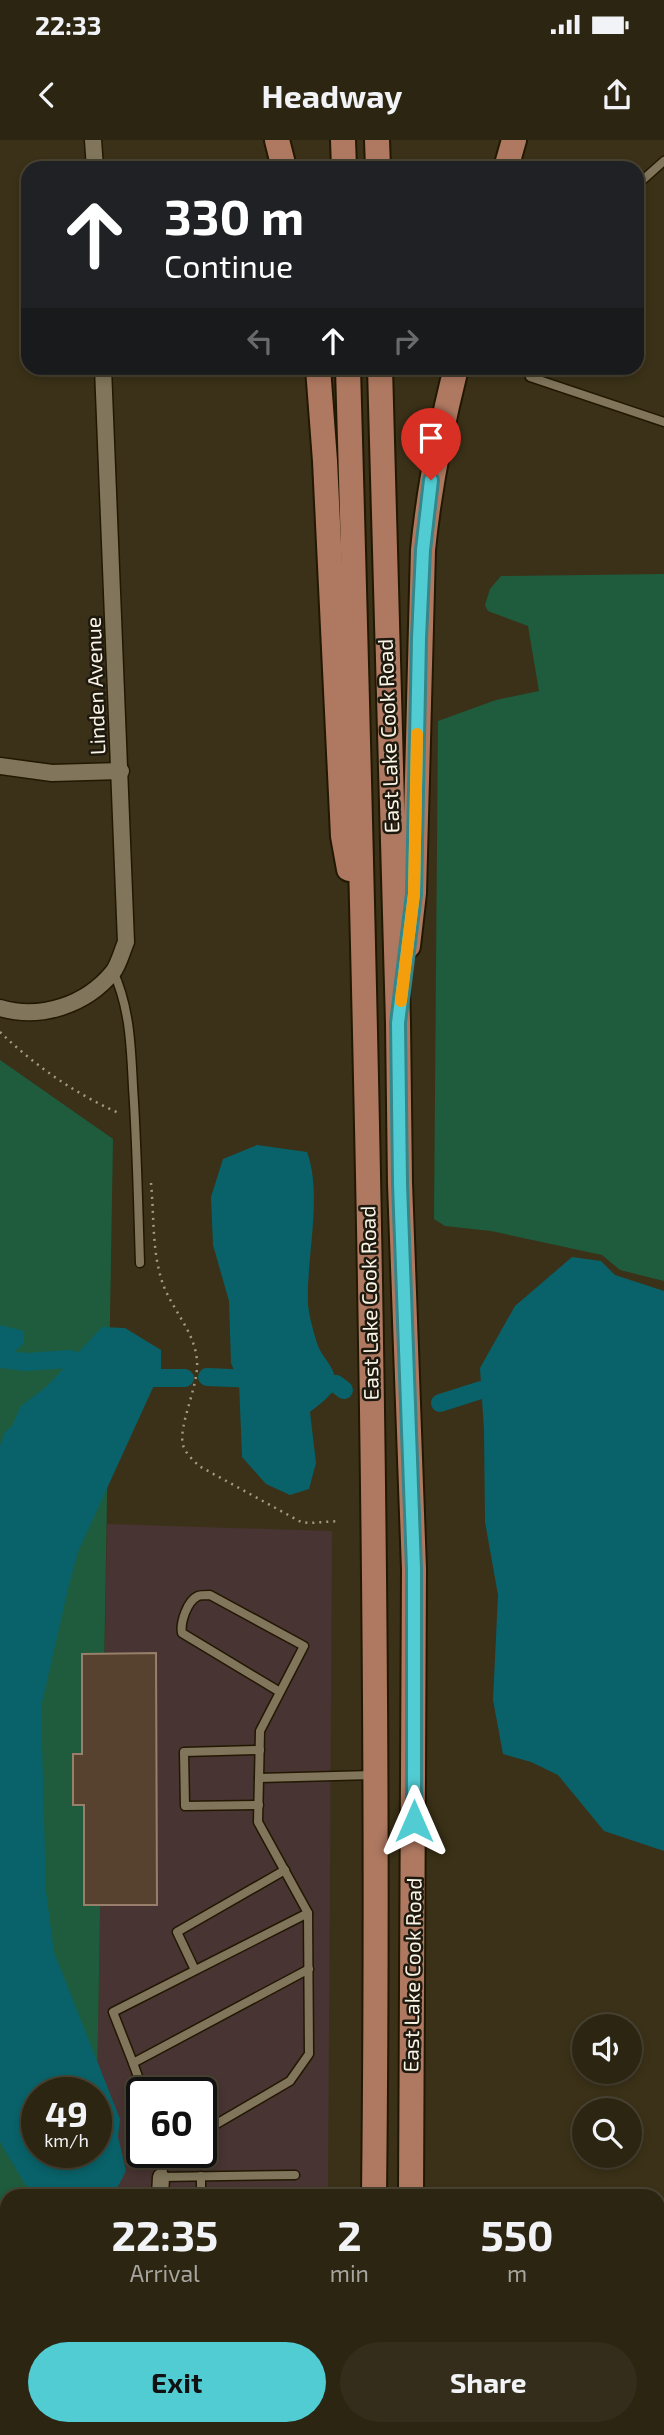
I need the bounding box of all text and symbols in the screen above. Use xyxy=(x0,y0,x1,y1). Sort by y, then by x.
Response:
text: 22:33 xyxy=(35,9,101,40)
icon: back xyxy=(28,76,66,114)
text: Headway xyxy=(262,76,402,114)
icon: share xyxy=(598,76,636,114)
text: 330 m xyxy=(164,186,304,245)
icon: ahead xyxy=(49,189,140,280)
text: Continue xyxy=(164,246,293,284)
icon: left xyxy=(241,322,279,360)
icon: ahead xyxy=(314,322,352,360)
icon: right xyxy=(387,322,425,360)
pin xyxy=(401,408,461,480)
icon: arrive xyxy=(412,419,450,457)
street label: Linden Avenue xyxy=(80,617,109,756)
street label: East Lake Cook Road xyxy=(372,638,403,834)
street label: East Lake Cook Road xyxy=(354,1205,383,1401)
position arrow xyxy=(377,1784,451,1858)
street label: East Lake Cook Road xyxy=(397,1877,426,2073)
map controls xyxy=(572,2014,642,2168)
button: sound xyxy=(572,2014,642,2084)
speed limit sign: 60 xyxy=(126,2077,217,2168)
text: 49 xyxy=(45,2092,88,2134)
button: search xyxy=(572,2098,642,2168)
text: km/h xyxy=(44,2129,89,2151)
text: 22:35 xyxy=(112,2209,218,2259)
text: 2 xyxy=(337,2209,362,2259)
text: 550 xyxy=(481,2209,553,2259)
text: Arrival xyxy=(130,2259,200,2287)
text: min xyxy=(330,2259,369,2287)
text: m xyxy=(507,2259,527,2287)
button: Exit xyxy=(28,2342,326,2422)
button: Share xyxy=(340,2342,637,2422)

